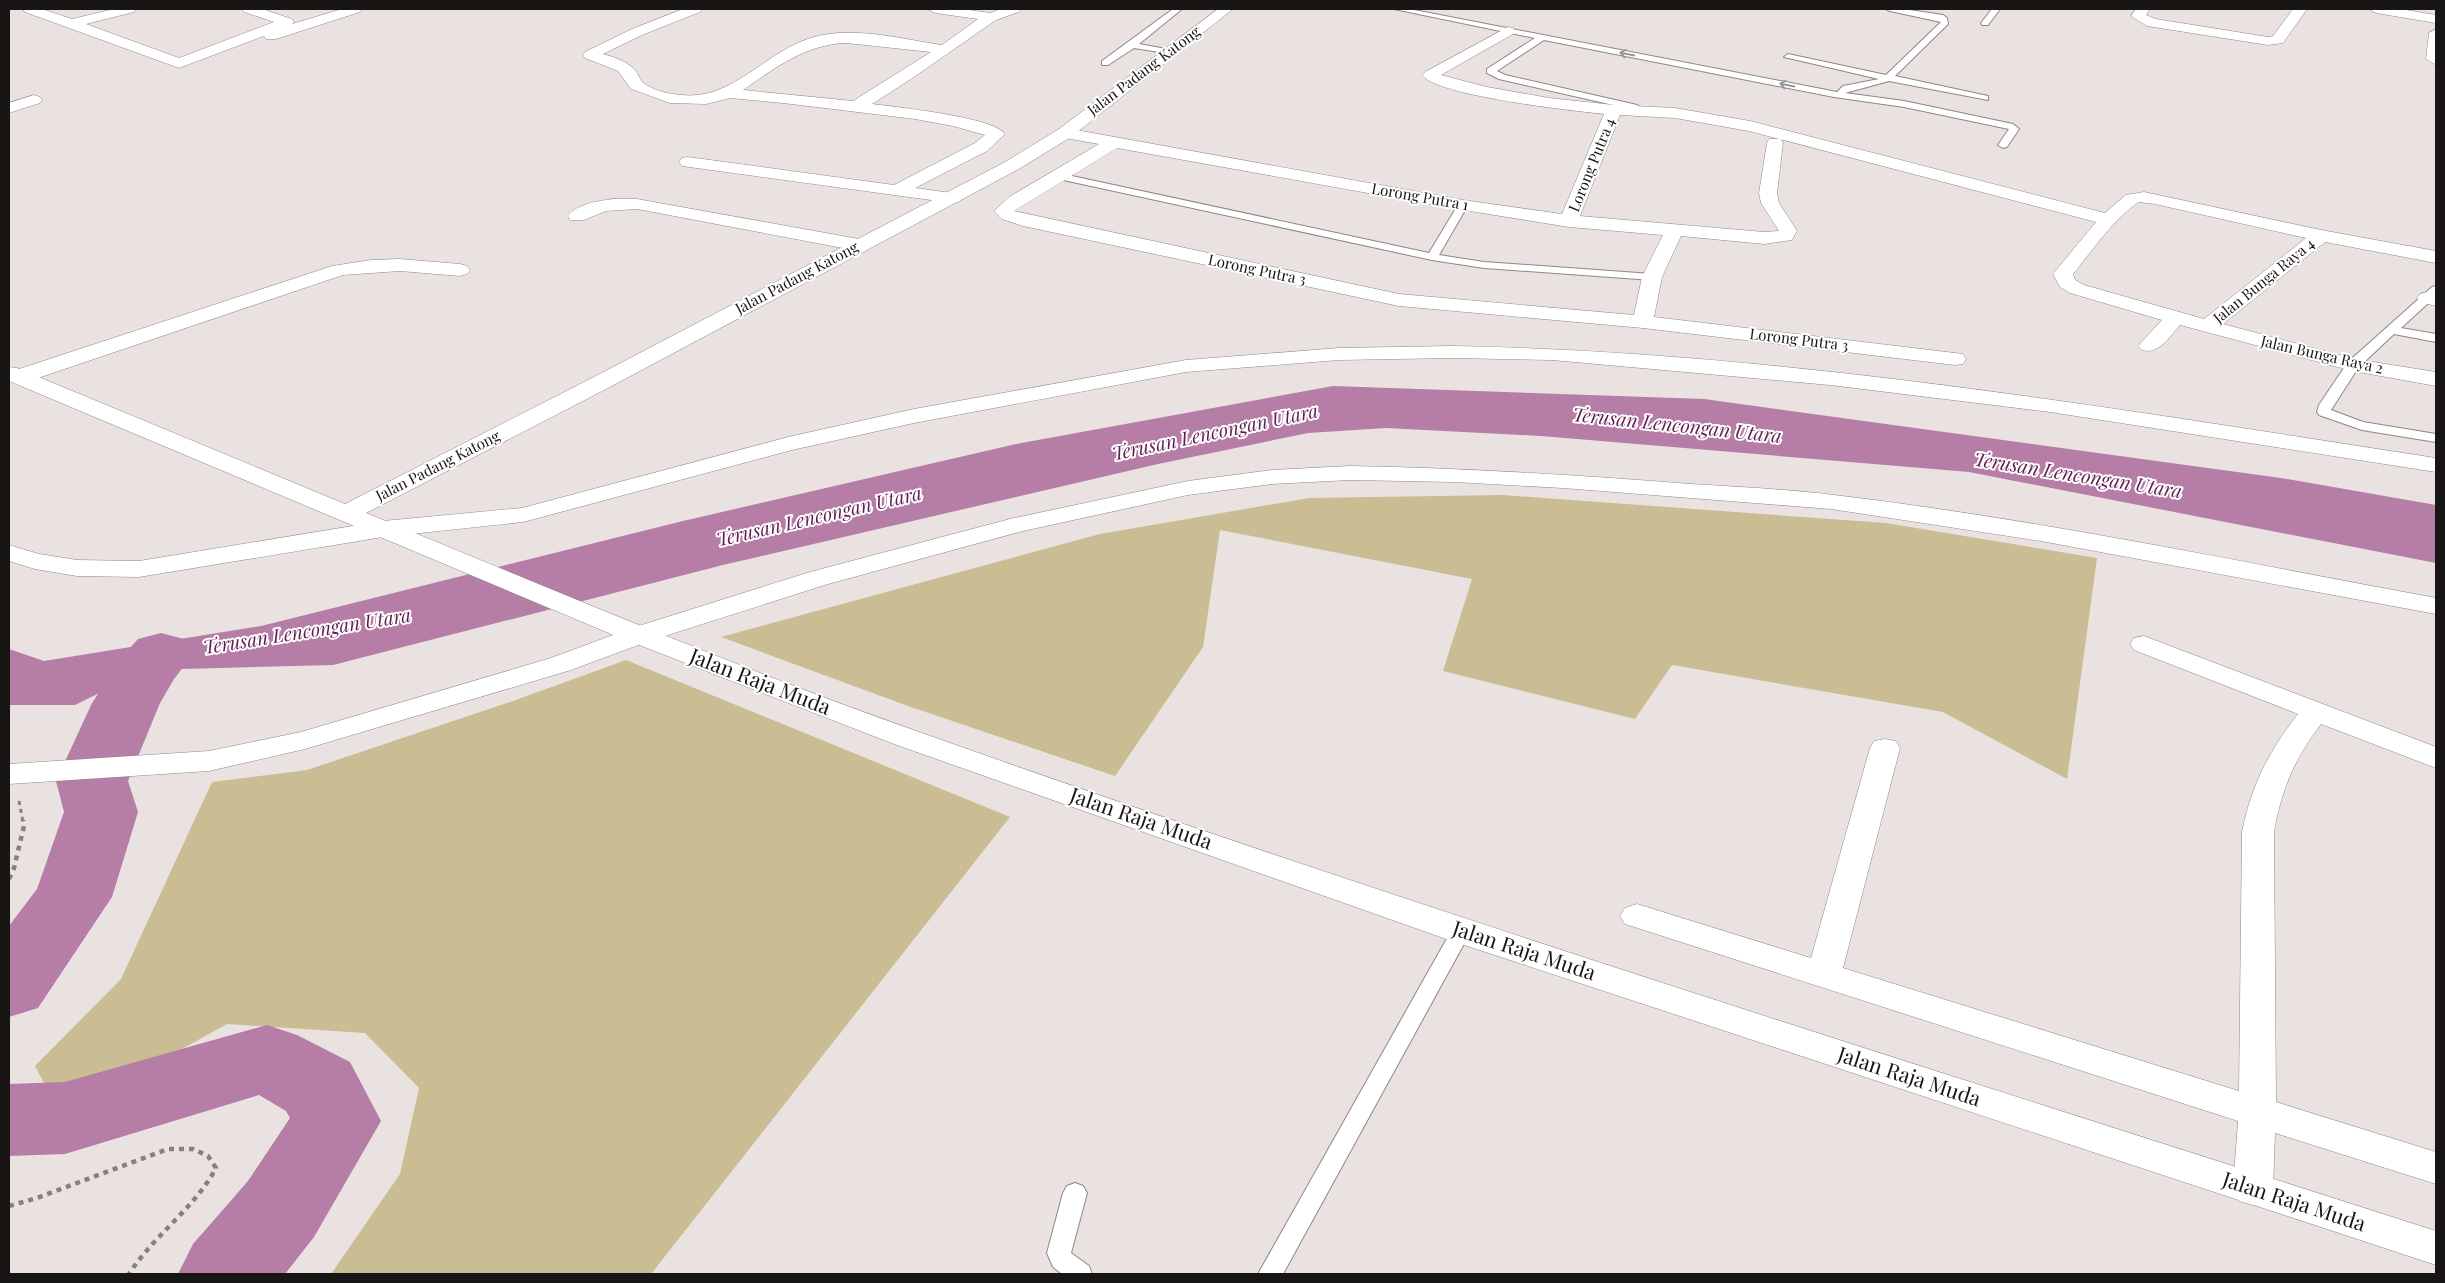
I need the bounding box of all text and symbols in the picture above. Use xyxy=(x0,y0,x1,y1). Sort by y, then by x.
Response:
street label: Jalan Padang Katong xyxy=(1082,21,1204,120)
one-way arrow xyxy=(1619,49,1635,59)
one-way arrow xyxy=(1779,80,1795,90)
street label: Lorong Putra 4 xyxy=(1563,115,1619,215)
street label: Lorong Putra 1 xyxy=(1370,178,1471,214)
street label: Jalan Bunga Raya 4 xyxy=(2208,233,2318,328)
street label: Jalan Padang Katong xyxy=(731,236,862,319)
street label: Lorong Putra 3 xyxy=(1207,249,1308,289)
street label: Lorong Putra 3 xyxy=(1749,323,1850,355)
street label: Jalan Bunga Raya 2 xyxy=(2258,330,2385,378)
water label: Terusan Lencongan Utara xyxy=(1109,396,1320,466)
water label: Terusan Lencongan Utara xyxy=(1571,400,1783,448)
street label: Jalan Padang Katong xyxy=(371,425,503,506)
water label: Terusan Lencongan Utara xyxy=(1972,445,2184,503)
water label: Terusan Lencongan Utara xyxy=(713,479,924,551)
water label: Terusan Lencongan Utara xyxy=(201,601,413,659)
street label: Jalan Raja Muda xyxy=(685,640,836,720)
street label: Jalan Raja Muda xyxy=(1066,779,1217,855)
street label: Jalan Raja Muda xyxy=(1448,912,1600,986)
street label: Jalan Raja Muda xyxy=(1833,1038,1985,1112)
street label: Jalan Raja Muda xyxy=(2218,1163,2370,1237)

